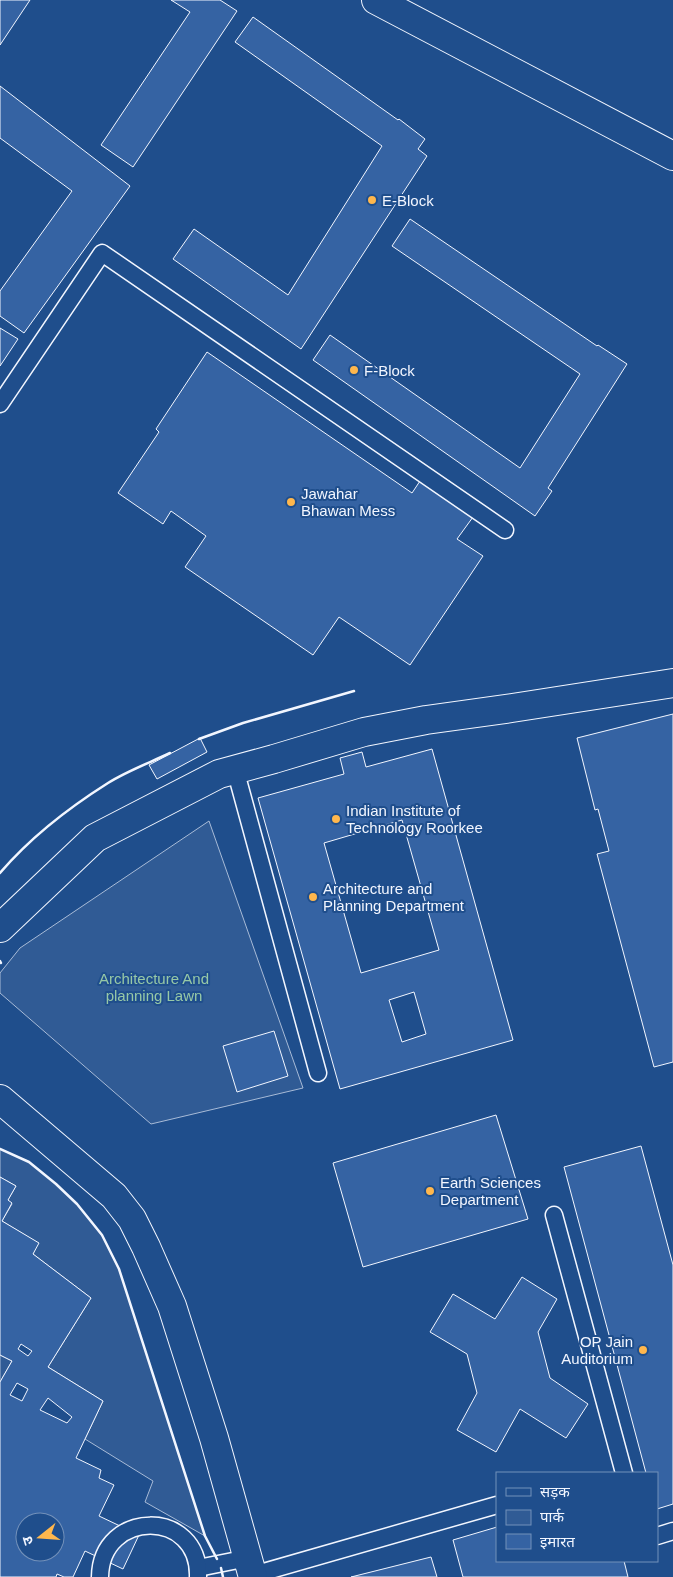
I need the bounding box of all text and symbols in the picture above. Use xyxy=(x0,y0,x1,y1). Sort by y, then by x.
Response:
place label: E-Block xyxy=(382,192,434,209)
marker: E-Block xyxy=(366,194,378,206)
place label: F-Block xyxy=(364,362,415,379)
marker: F-Block xyxy=(348,364,360,376)
place label: Jawahar Bhawan Mess xyxy=(301,485,395,519)
marker: Jawahar Bhawan Mess xyxy=(285,496,297,508)
place label: Indian Institute of Technology Roorkee xyxy=(346,802,483,836)
marker: Indian Institute of Technology Roorkee xyxy=(330,813,342,825)
place label: Architecture and Planning Department xyxy=(323,880,465,914)
marker: Architecture and Planning Department xyxy=(307,891,319,903)
park label: Architecture And planning Lawn xyxy=(99,970,209,1004)
place label: Earth Sciences Department xyxy=(440,1174,541,1208)
marker: Earth Sciences Department xyxy=(424,1185,436,1197)
place label: OP Jain Auditorium xyxy=(561,1333,633,1367)
marker: OP Jain Auditorium xyxy=(637,1344,649,1356)
legend xyxy=(496,1472,658,1562)
text: सड़क xyxy=(540,1483,570,1500)
text: पार्क xyxy=(540,1508,564,1525)
north arrow xyxy=(15,1512,65,1562)
text: इमारत xyxy=(540,1533,575,1550)
text: उ xyxy=(18,1534,36,1547)

